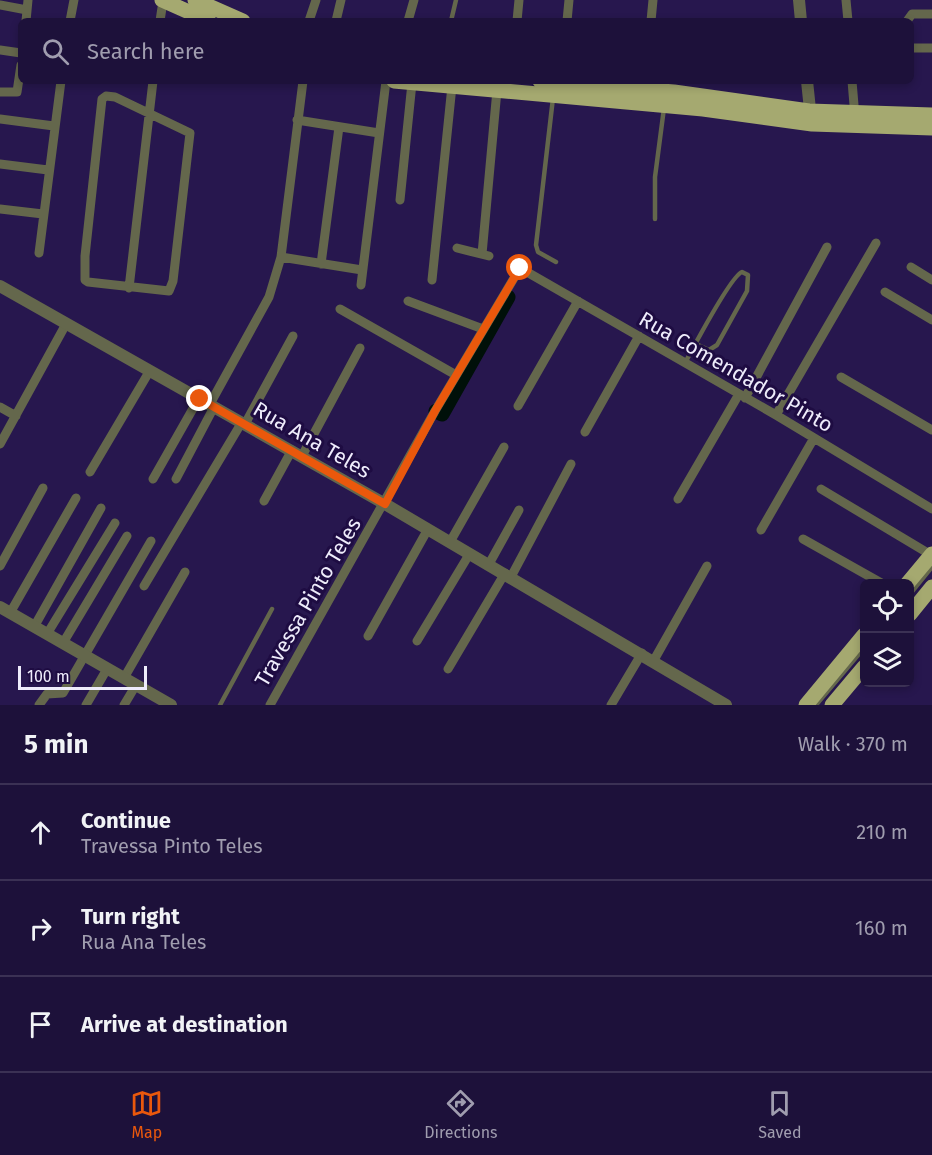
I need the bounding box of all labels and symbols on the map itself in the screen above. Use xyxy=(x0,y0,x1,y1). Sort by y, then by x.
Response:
route start xyxy=(506,254,532,280)
street label: Rua Comendador Pinto xyxy=(634,306,838,438)
route end xyxy=(186,385,212,411)
street label: Rua Ana Teles xyxy=(248,396,376,484)
street label: Travessa Pinto Teles xyxy=(249,513,367,691)
scale bar xyxy=(18,663,147,690)

